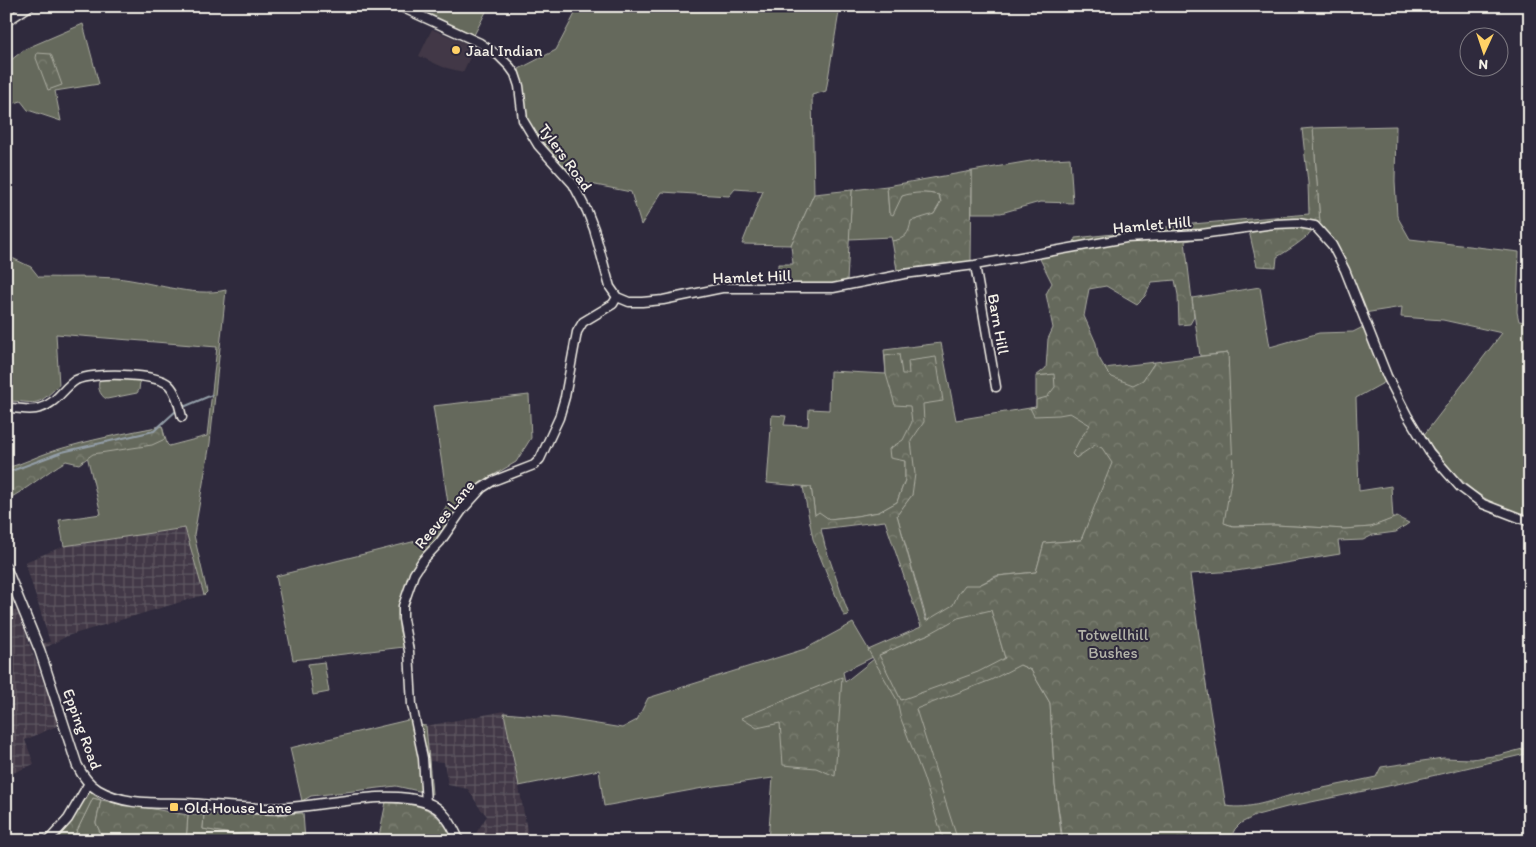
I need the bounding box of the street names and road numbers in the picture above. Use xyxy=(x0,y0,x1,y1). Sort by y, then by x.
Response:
street label: Tylers Road xyxy=(535,120,597,195)
street label: Hamlet Hill xyxy=(1112,212,1193,237)
street label: Hamlet Hill xyxy=(712,266,792,287)
street label: Barn Hill xyxy=(984,292,1013,356)
street label: Reeves Lane xyxy=(410,476,479,553)
street label: Epping Road xyxy=(59,686,106,773)

